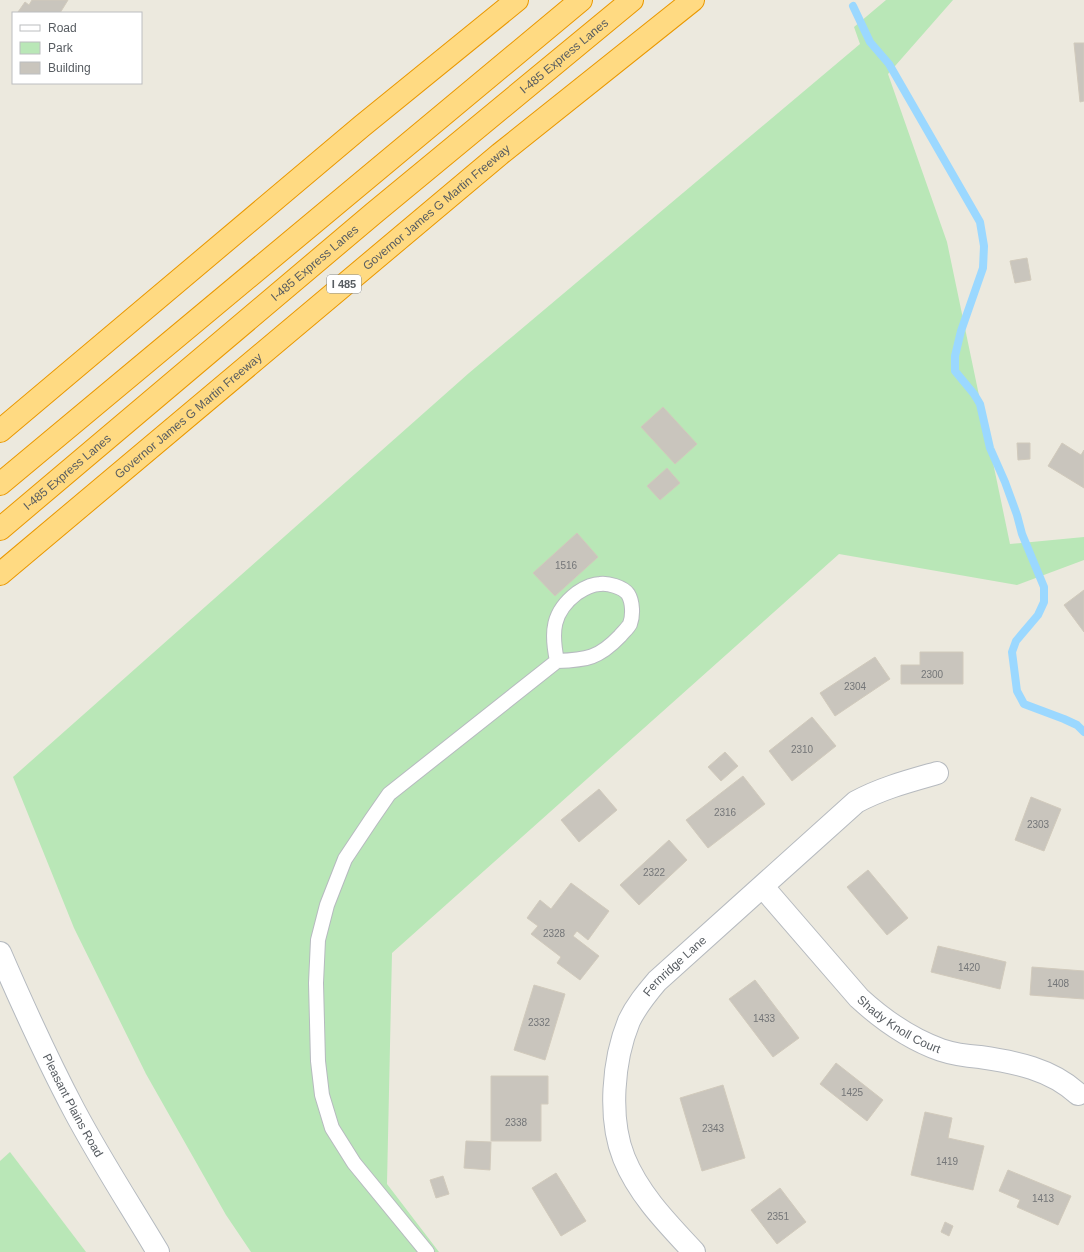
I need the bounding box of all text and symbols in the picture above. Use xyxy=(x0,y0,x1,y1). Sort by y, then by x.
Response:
legend xyxy=(12,12,142,84)
street label: I-485 Express Lanes xyxy=(517,16,611,97)
text: Road xyxy=(48,21,77,35)
text: Park xyxy=(48,41,74,55)
text: Building xyxy=(48,61,91,75)
street label: Governor James G Martin Freeway xyxy=(360,142,513,273)
street label: I-485 Express Lanes xyxy=(268,222,361,304)
road number: I 485 xyxy=(327,275,361,293)
street label: Governor James G Martin Freeway xyxy=(112,350,265,481)
street label: I-485 Express Lanes xyxy=(21,431,114,513)
house number: 1516 xyxy=(555,560,578,571)
house number: 2300 xyxy=(921,669,944,680)
house number: 2304 xyxy=(844,681,867,692)
house number: 2310 xyxy=(791,744,814,755)
house number: 2316 xyxy=(714,807,737,818)
house number: 2303 xyxy=(1027,819,1050,830)
house number: 2322 xyxy=(643,867,666,878)
house number: 2328 xyxy=(543,928,566,939)
street label: Fernridge Lane xyxy=(640,933,709,999)
house number: 1420 xyxy=(958,962,981,973)
house number: 1408 xyxy=(1047,978,1070,989)
street label: Shady Knoll Court xyxy=(854,993,943,1056)
house number: 1433 xyxy=(753,1013,776,1024)
house number: 2332 xyxy=(528,1017,551,1028)
street label: Pleasant Plains Road xyxy=(40,1052,106,1160)
house number: 1425 xyxy=(841,1087,864,1098)
house number: 2338 xyxy=(505,1117,528,1128)
house number: 2343 xyxy=(702,1123,725,1134)
house number: 1419 xyxy=(936,1156,959,1167)
house number: 1413 xyxy=(1032,1193,1055,1204)
house number: 2351 xyxy=(767,1211,790,1222)

